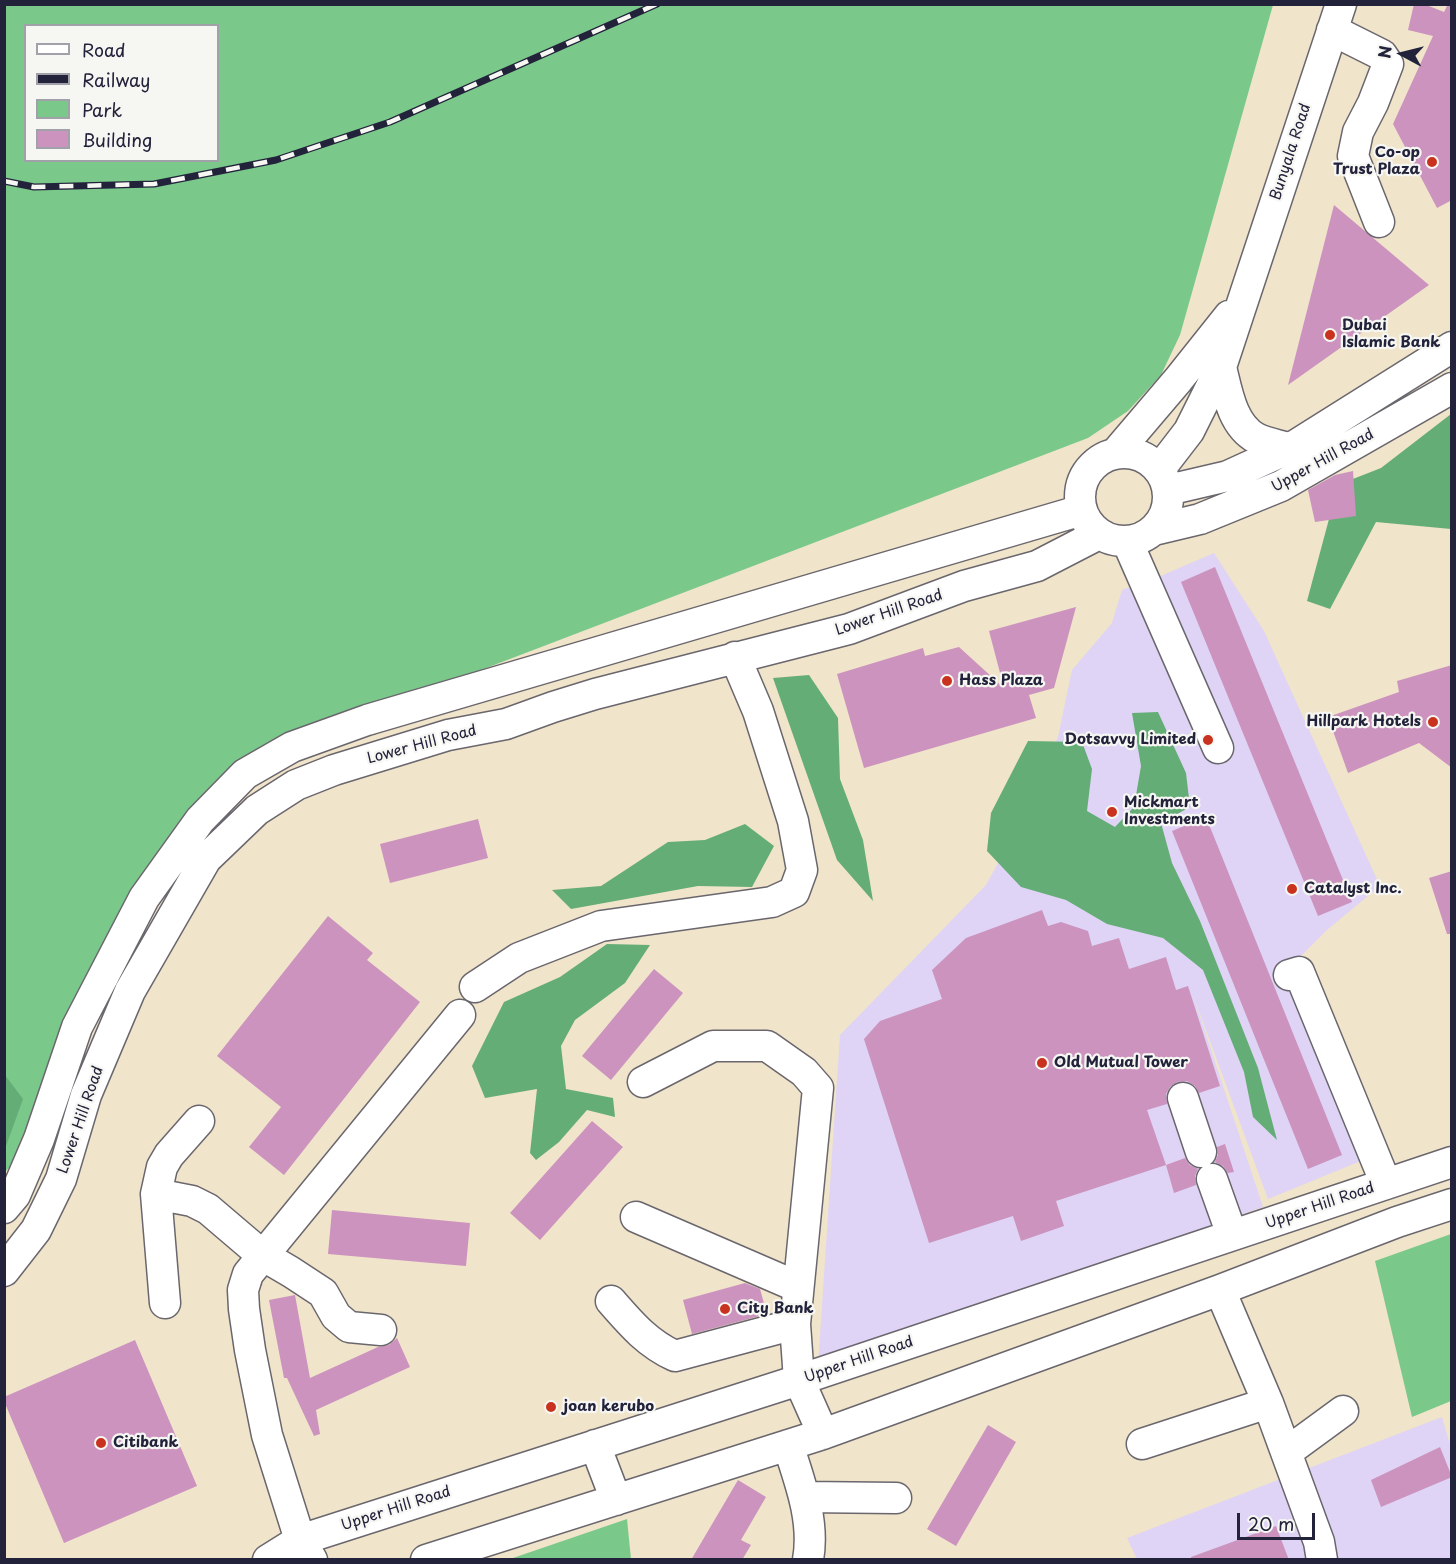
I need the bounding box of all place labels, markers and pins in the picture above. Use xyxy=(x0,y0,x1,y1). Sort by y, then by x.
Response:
place label: Co-op Trust Plaza xyxy=(1333,144,1420,179)
marker: Co-op Trust Plaza xyxy=(1425,155,1439,169)
place label: Dubai Islamic Bank xyxy=(1342,317,1440,352)
marker: Dubai Islamic Bank xyxy=(1323,328,1337,342)
place label: Hass Plaza xyxy=(959,672,1043,690)
marker: Hass Plaza xyxy=(940,674,954,688)
place label: Hillpark Hotels xyxy=(1307,713,1421,731)
marker: Hillpark Hotels xyxy=(1426,715,1440,729)
place label: Dotsavvy Limited xyxy=(1064,731,1196,749)
marker: Dotsavvy Limited xyxy=(1201,733,1215,747)
place label: Mickmart Investments xyxy=(1124,794,1215,829)
marker: Mickmart Investments xyxy=(1105,805,1119,819)
place label: Catalyst Inc. xyxy=(1304,880,1402,898)
marker: Catalyst Inc. xyxy=(1285,882,1299,896)
place label: Old Mutual Tower xyxy=(1054,1054,1188,1072)
marker: Old Mutual Tower xyxy=(1035,1056,1049,1070)
place label: City Bank xyxy=(737,1300,814,1318)
marker: City Bank xyxy=(718,1302,732,1316)
place label: joan kerubo xyxy=(563,1398,654,1416)
marker: joan kerubo xyxy=(544,1400,558,1414)
place label: Citibank xyxy=(113,1434,178,1452)
marker: Citibank xyxy=(94,1436,108,1450)

